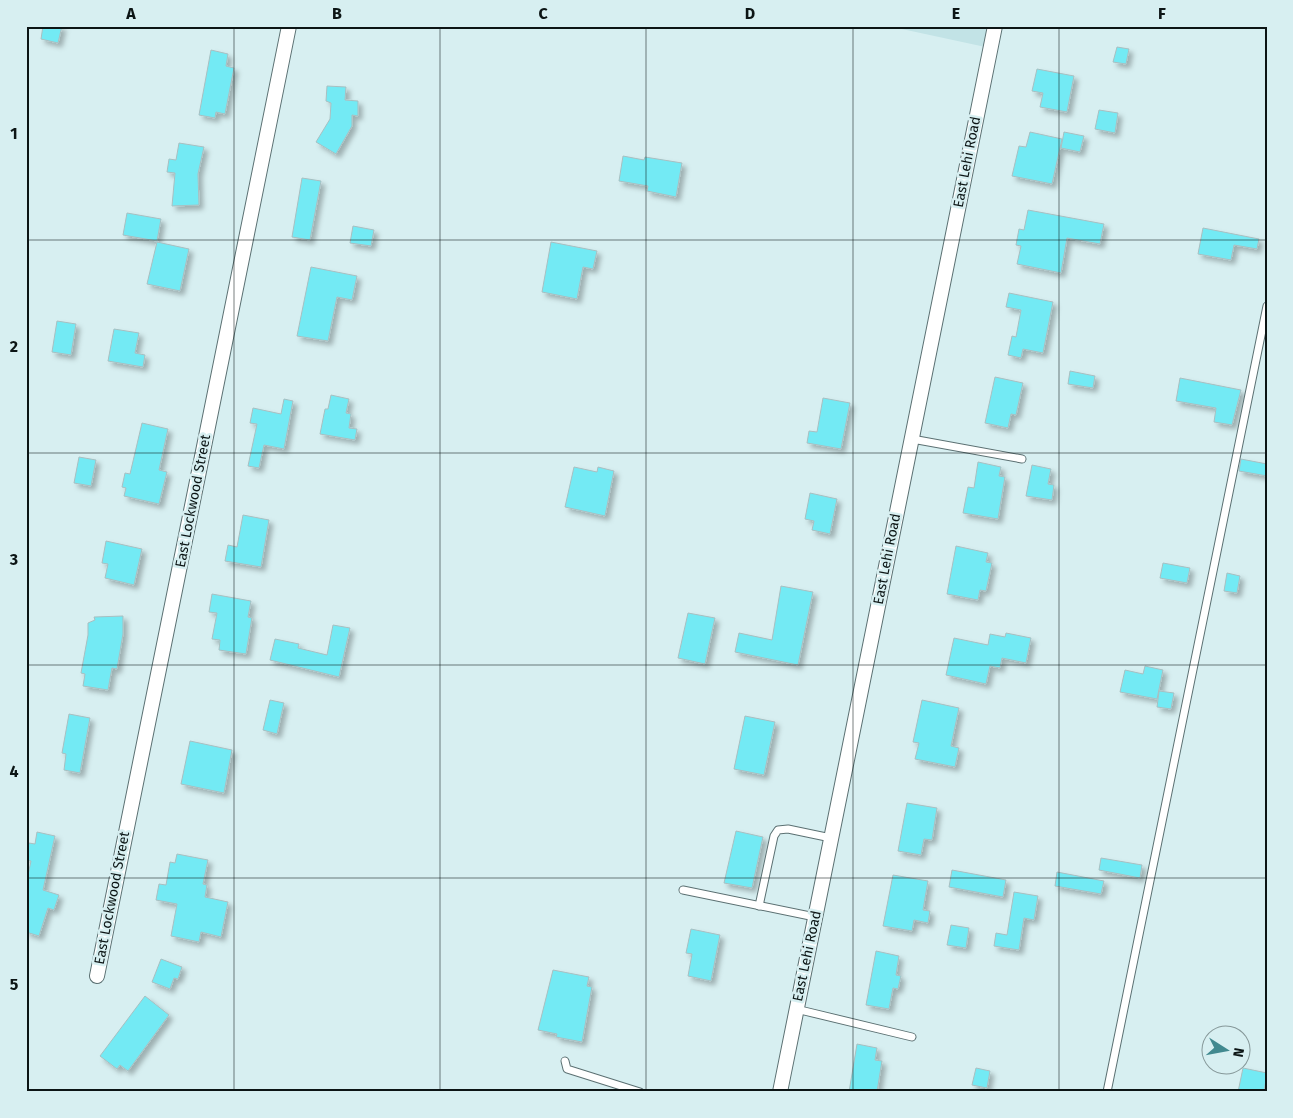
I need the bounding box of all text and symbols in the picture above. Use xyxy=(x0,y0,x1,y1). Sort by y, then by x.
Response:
text: A xyxy=(125,4,136,23)
text: B xyxy=(332,4,342,23)
text: C xyxy=(538,4,548,23)
text: D xyxy=(745,4,755,23)
text: E xyxy=(952,4,960,23)
text: F xyxy=(1158,4,1166,23)
street label: East Lehi Road xyxy=(950,115,984,209)
text: 1 xyxy=(10,124,18,143)
text: 2 xyxy=(10,337,18,356)
street label: East Lockwood Street xyxy=(172,432,214,569)
street label: East Lehi Road xyxy=(870,512,904,606)
text: 3 xyxy=(9,550,18,569)
text: 4 xyxy=(9,762,19,781)
street label: East Lockwood Street xyxy=(91,829,133,966)
street label: East Lehi Road xyxy=(789,909,825,1003)
text: 5 xyxy=(10,975,19,994)
north arrow xyxy=(1200,1026,1250,1076)
text: N xyxy=(1229,1046,1248,1059)

